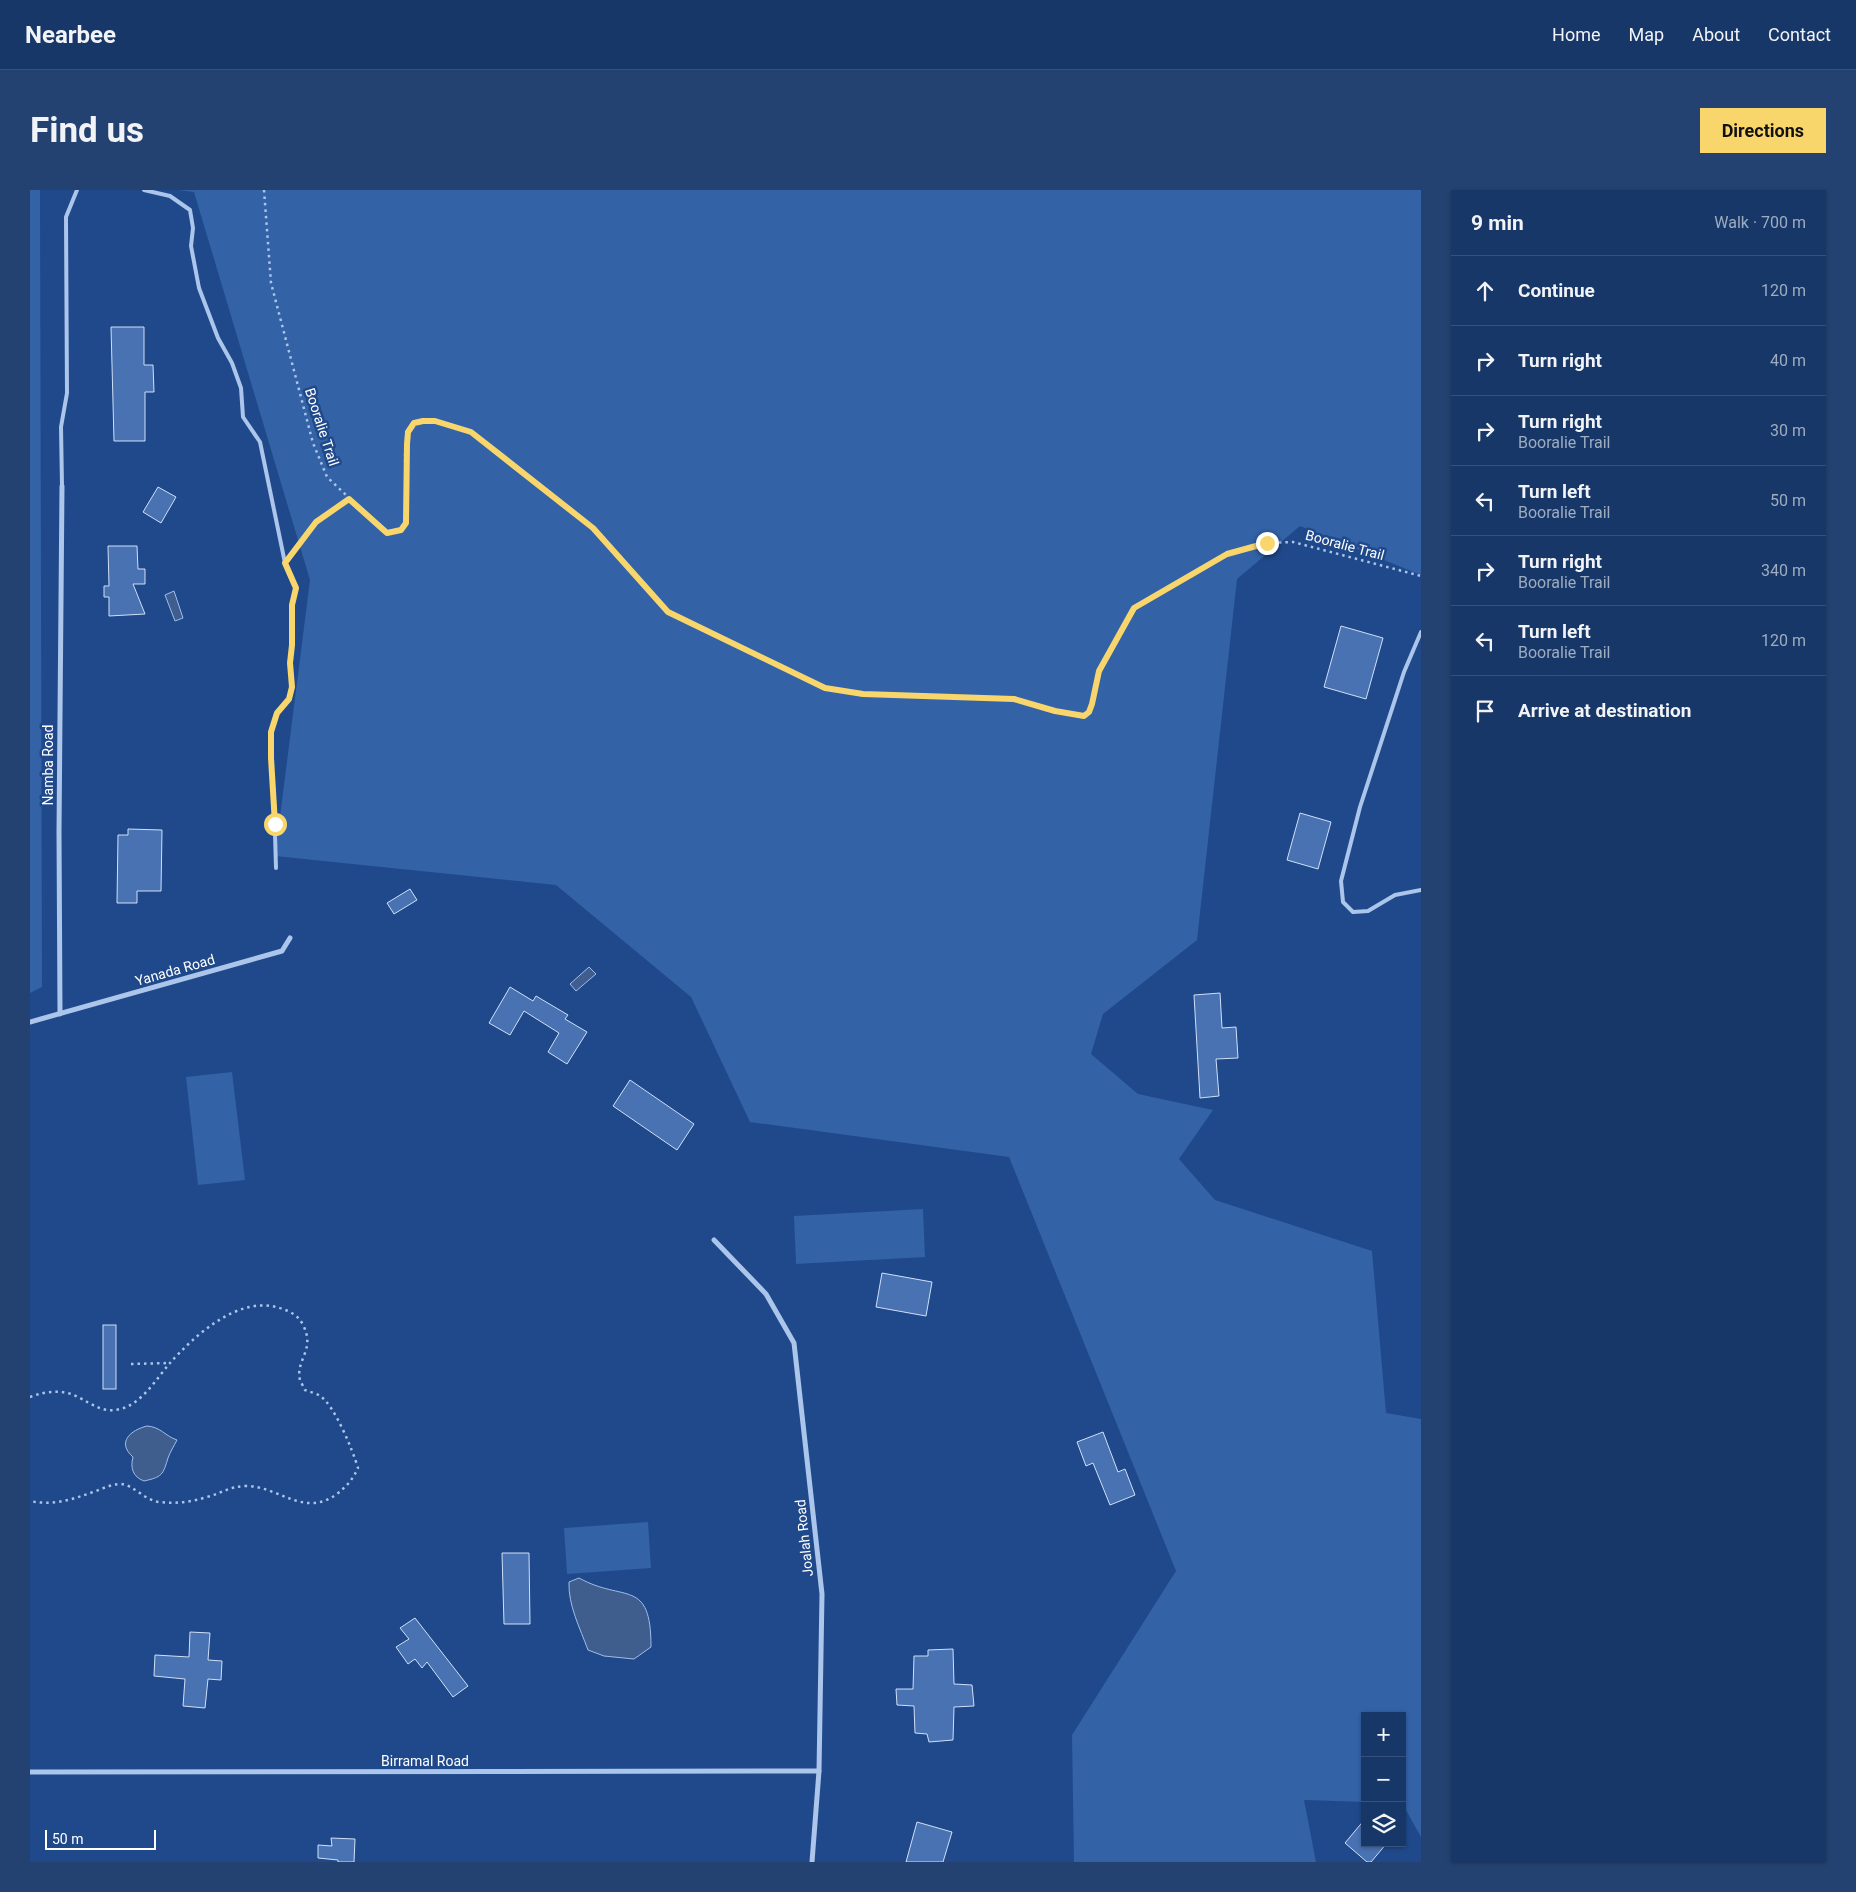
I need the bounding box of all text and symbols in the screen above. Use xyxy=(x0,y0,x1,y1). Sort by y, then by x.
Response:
text: Nearbee xyxy=(25,21,116,49)
text: Home xyxy=(1552,24,1601,45)
text: Map xyxy=(1629,24,1664,45)
text: About xyxy=(1692,24,1740,45)
text: Contact xyxy=(1768,24,1831,45)
button: Directions xyxy=(1700,108,1826,153)
text: Find us xyxy=(30,110,144,151)
text: 9 min xyxy=(1471,211,1524,235)
text: Walk · 700 m xyxy=(1714,213,1806,232)
icon: ahead xyxy=(1471,277,1499,305)
text: Continue xyxy=(1518,279,1595,302)
text: 120 m xyxy=(1761,281,1806,300)
icon: right xyxy=(1471,347,1499,375)
text: Turn right xyxy=(1518,349,1602,372)
text: 40 m xyxy=(1770,351,1806,370)
street label: Booralie Trail xyxy=(302,386,342,468)
text: Turn right xyxy=(1518,410,1602,433)
icon: right xyxy=(1471,417,1499,445)
text: 30 m xyxy=(1770,421,1806,440)
text: Booralie Trail xyxy=(1518,433,1611,452)
text: Turn left xyxy=(1518,480,1591,503)
icon: left xyxy=(1471,487,1499,515)
text: 50 m xyxy=(1770,491,1806,510)
text: Booralie Trail xyxy=(1518,503,1611,522)
street label: Booralie Trail xyxy=(1304,527,1386,563)
route end xyxy=(1256,532,1279,555)
text: Turn right xyxy=(1518,550,1602,573)
icon: right xyxy=(1471,557,1499,585)
text: 340 m xyxy=(1761,561,1806,580)
text: Booralie Trail xyxy=(1518,573,1611,592)
text: Turn left xyxy=(1518,620,1591,643)
icon: left xyxy=(1471,627,1499,655)
text: 120 m xyxy=(1761,631,1806,650)
text: Booralie Trail xyxy=(1518,643,1611,662)
icon: arrive xyxy=(1471,697,1499,725)
text: Arrive at destination xyxy=(1518,699,1691,722)
street label: Namba Road xyxy=(40,725,56,805)
route start xyxy=(264,813,287,836)
street label: Yanada Road xyxy=(133,951,217,989)
street label: Joalah Road xyxy=(792,1499,816,1577)
map controls xyxy=(1361,1712,1406,1847)
button: + xyxy=(1361,1712,1406,1757)
street label: Birramal Road xyxy=(381,1753,469,1769)
button: − xyxy=(1361,1757,1406,1802)
button: layers xyxy=(1361,1802,1406,1847)
scale bar xyxy=(45,1827,156,1850)
text: 50 m xyxy=(52,1831,84,1847)

